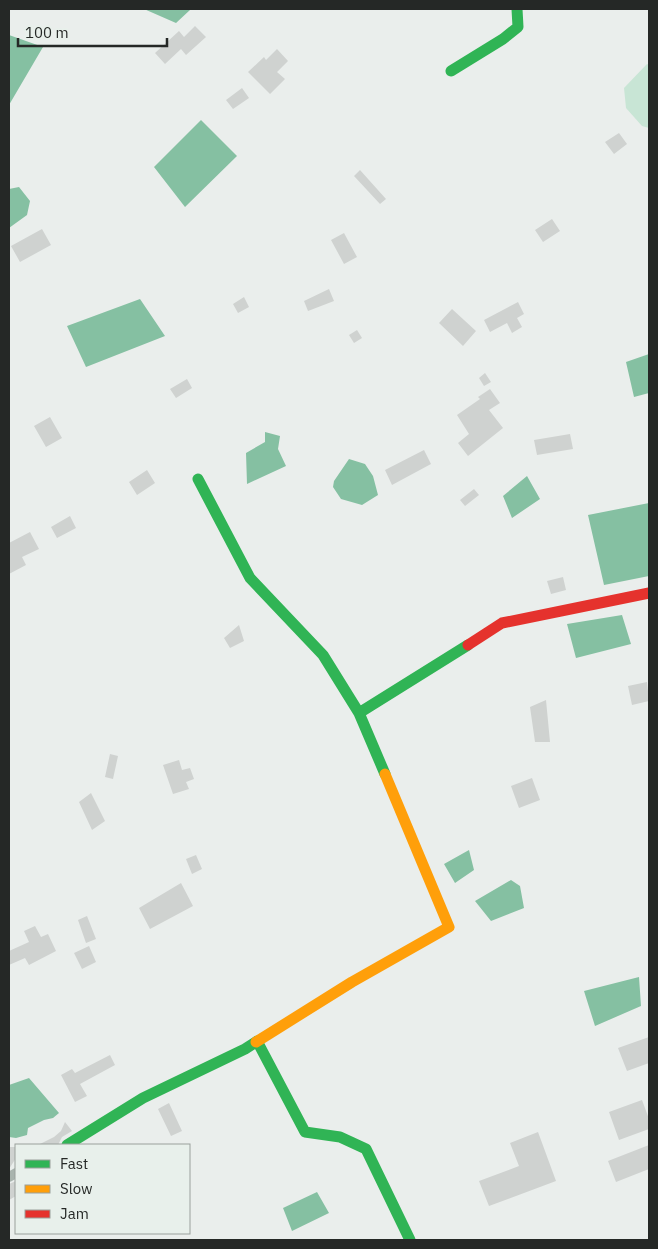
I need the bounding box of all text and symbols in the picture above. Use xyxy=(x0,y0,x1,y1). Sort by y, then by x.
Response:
scale bar xyxy=(18,15,166,47)
text: 100 m xyxy=(25,23,69,42)
legend xyxy=(15,1144,190,1234)
text: Fast xyxy=(60,1154,88,1173)
text: Slow xyxy=(60,1179,93,1198)
text: Jam xyxy=(60,1204,89,1223)

